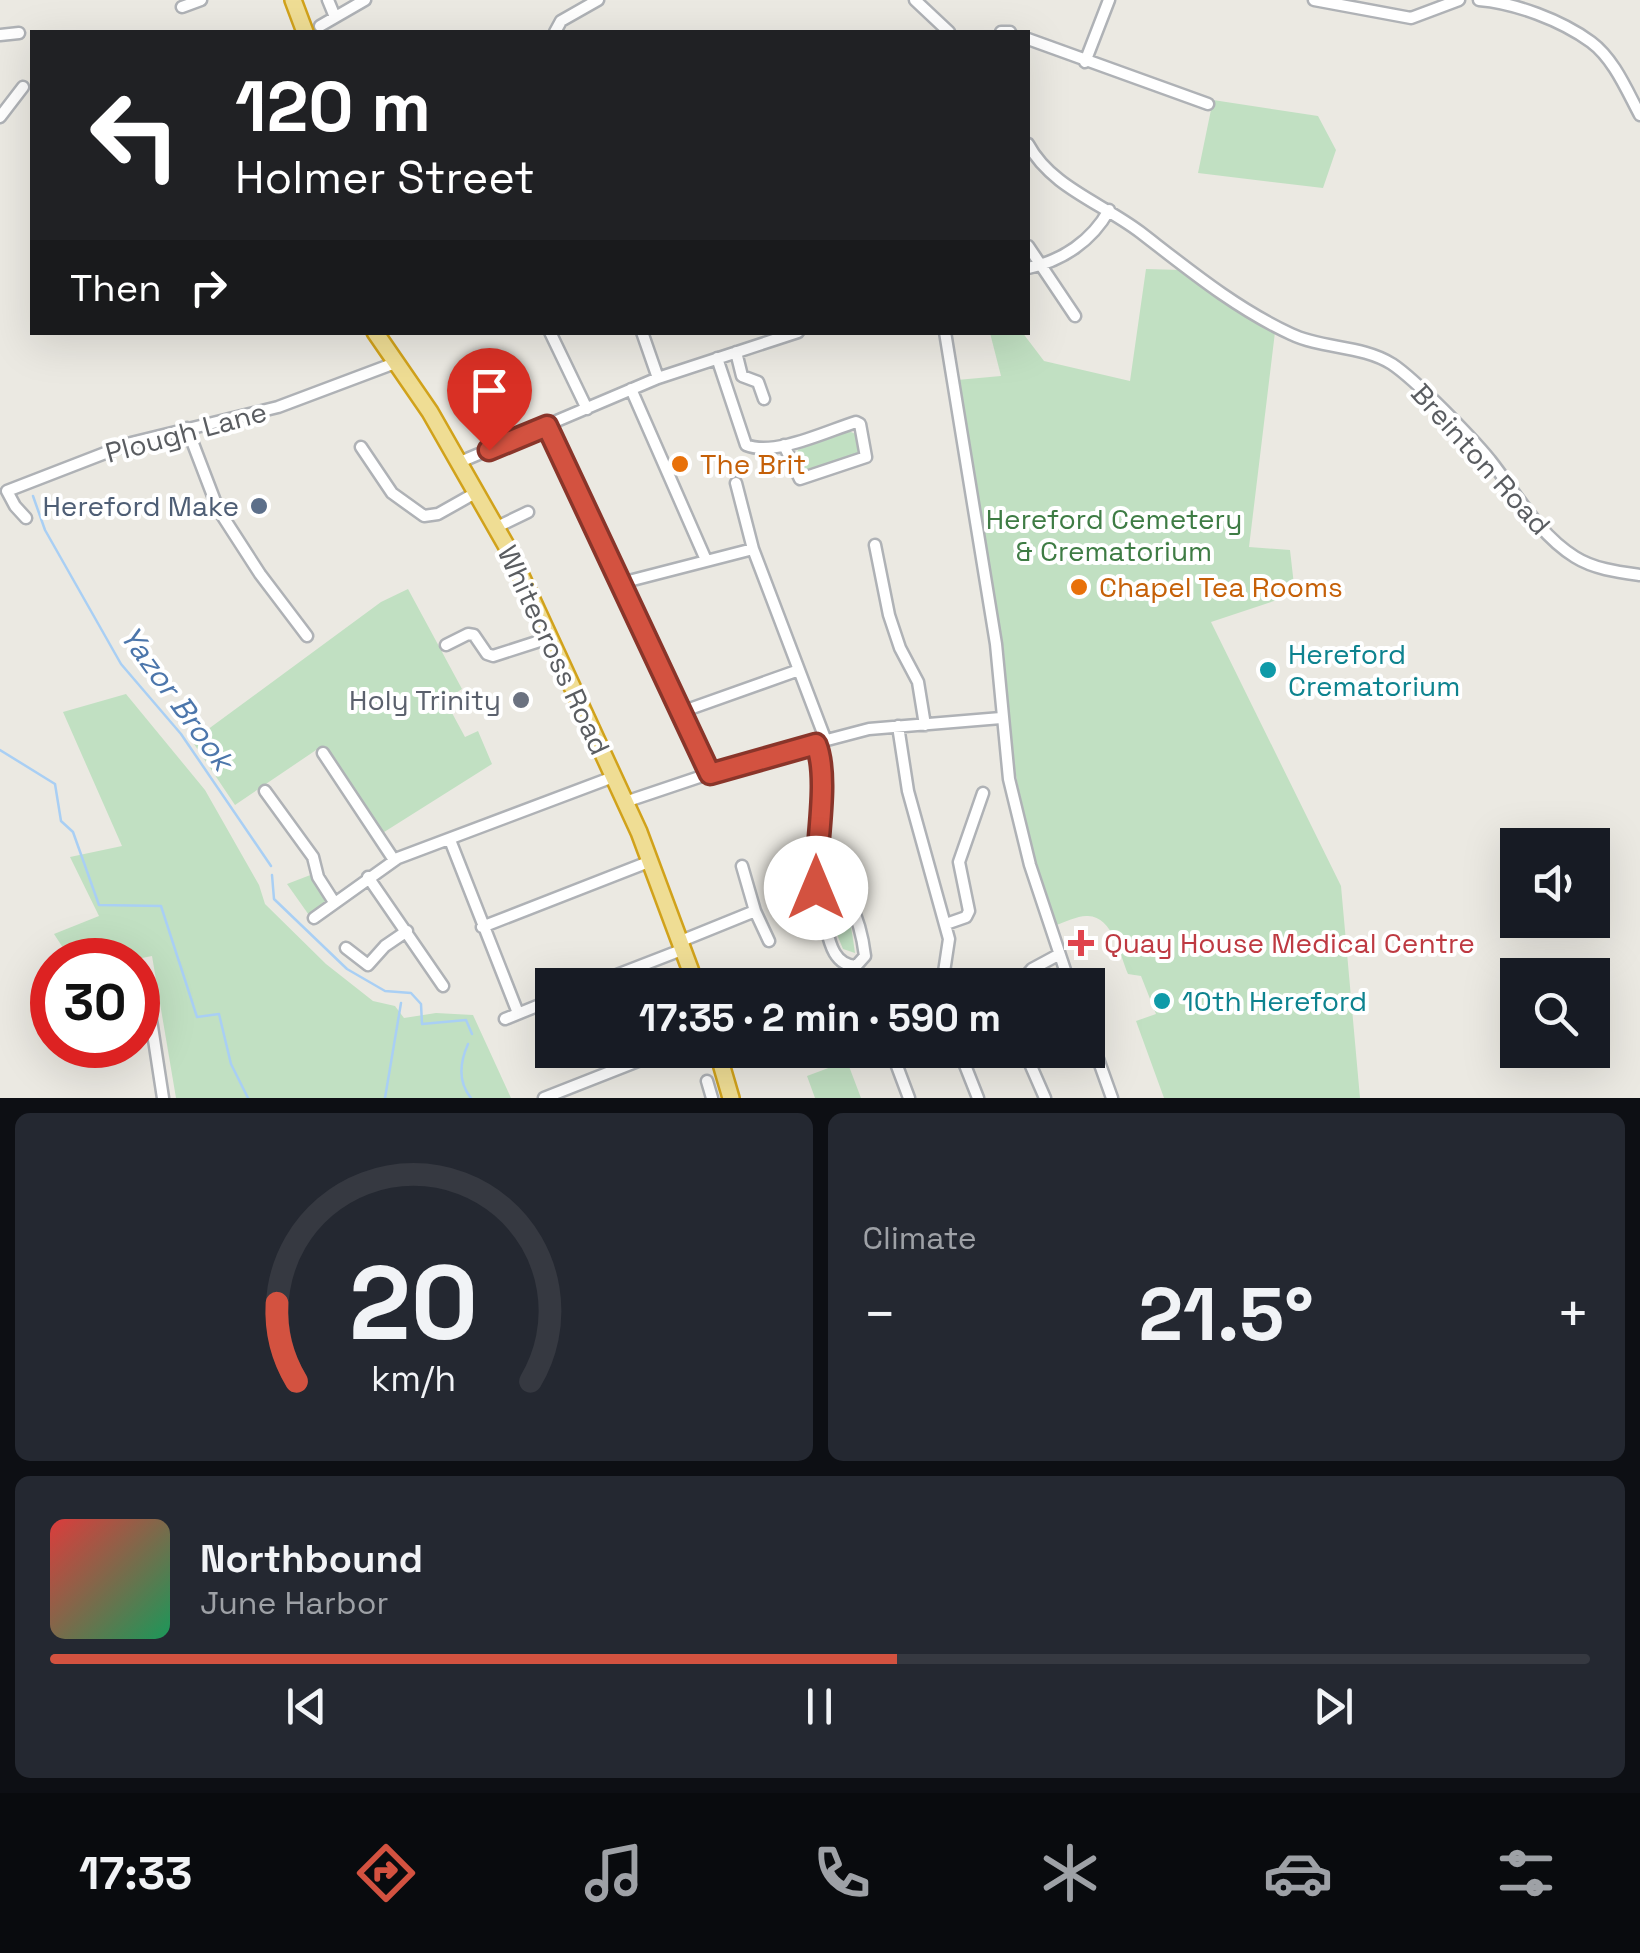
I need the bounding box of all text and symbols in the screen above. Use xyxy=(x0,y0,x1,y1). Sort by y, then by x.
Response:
text: 120 m xyxy=(235,62,431,151)
icon: left xyxy=(70,70,200,200)
text: Holmer Street xyxy=(235,149,535,206)
icon: right xyxy=(181,260,236,315)
text: Then xyxy=(70,264,161,312)
pin xyxy=(447,348,532,451)
icon: arrive xyxy=(462,363,517,418)
street label: Breinton Road xyxy=(1404,376,1558,542)
street label: Plough Lane xyxy=(101,393,271,471)
place label: The Brit xyxy=(700,446,806,482)
marker: The Brit xyxy=(669,453,691,475)
place label: Hereford Make xyxy=(42,488,239,524)
marker: Hereford Make xyxy=(248,495,270,517)
park label: Hereford Cemetery & Crematorium xyxy=(986,501,1242,569)
street label: Whitecross Road xyxy=(490,540,618,760)
place label: Chapel Tea Rooms xyxy=(1099,569,1343,605)
marker: Chapel Tea Rooms xyxy=(1068,576,1090,598)
water label: Yazor Brook xyxy=(111,618,244,780)
place label: Hereford Crematorium xyxy=(1288,636,1460,704)
marker: Hereford Crematorium xyxy=(1257,659,1279,681)
place label: Holy Trinity xyxy=(349,682,501,718)
marker: Holy Trinity xyxy=(510,689,532,711)
map controls xyxy=(1500,828,1610,1068)
button: sound xyxy=(1500,828,1610,938)
position arrow xyxy=(764,836,868,940)
place label: Quay House Medical Centre xyxy=(1104,925,1475,961)
marker: Quay House Medical Centre xyxy=(1068,930,1094,956)
speed limit sign: 30 xyxy=(30,938,160,1068)
button: search xyxy=(1500,958,1610,1068)
place label: 10th Hereford xyxy=(1182,983,1367,1019)
marker: 10th Hereford xyxy=(1151,990,1173,1012)
text: 17:35 · 2 min · 590 m xyxy=(639,994,1001,1042)
text: Climate xyxy=(863,1218,977,1258)
text: 20 xyxy=(349,1237,478,1369)
text: 21.5° xyxy=(1139,1266,1314,1362)
text: − xyxy=(863,1279,897,1349)
text: + xyxy=(1556,1279,1590,1349)
text: km/h xyxy=(371,1356,456,1401)
text: Northbound xyxy=(200,1535,423,1583)
text: June Harbor xyxy=(200,1583,388,1623)
icon: previous xyxy=(279,1679,334,1734)
icon: pause xyxy=(792,1679,847,1734)
icon: next xyxy=(1306,1679,1361,1734)
icon: directions xyxy=(351,1838,421,1908)
icon: music xyxy=(579,1838,649,1908)
icon: phone xyxy=(807,1838,877,1908)
icon: climate xyxy=(1035,1838,1105,1908)
icon: car xyxy=(1263,1838,1333,1908)
icon: filters xyxy=(1491,1838,1561,1908)
text: 17:33 xyxy=(79,1845,192,1902)

